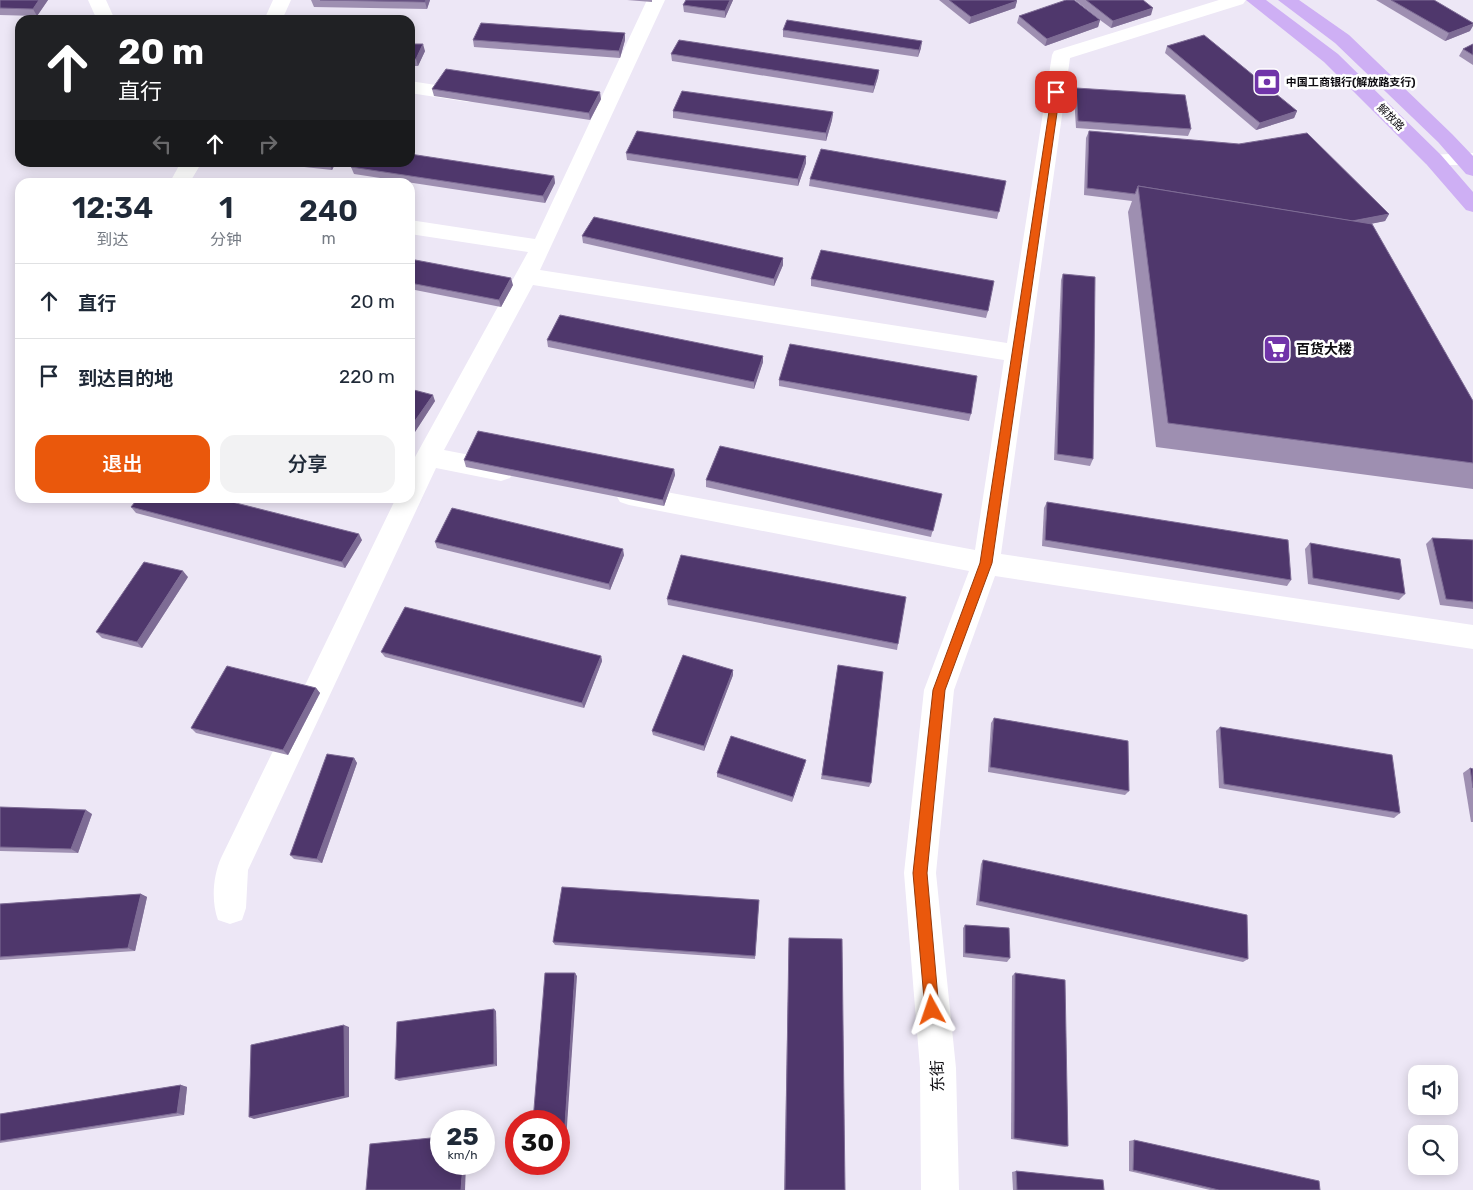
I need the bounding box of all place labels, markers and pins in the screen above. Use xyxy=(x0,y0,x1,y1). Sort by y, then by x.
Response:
bank icon: 中国工商银行(解放路支行) xyxy=(1252,67,1282,97)
pin xyxy=(1035,71,1077,113)
place label: 中国工商银行(解放路支行) xyxy=(1286,76,1415,89)
supermarket icon: 百货大楼 xyxy=(1262,334,1292,364)
place label: 百货大楼 xyxy=(1296,341,1352,358)

